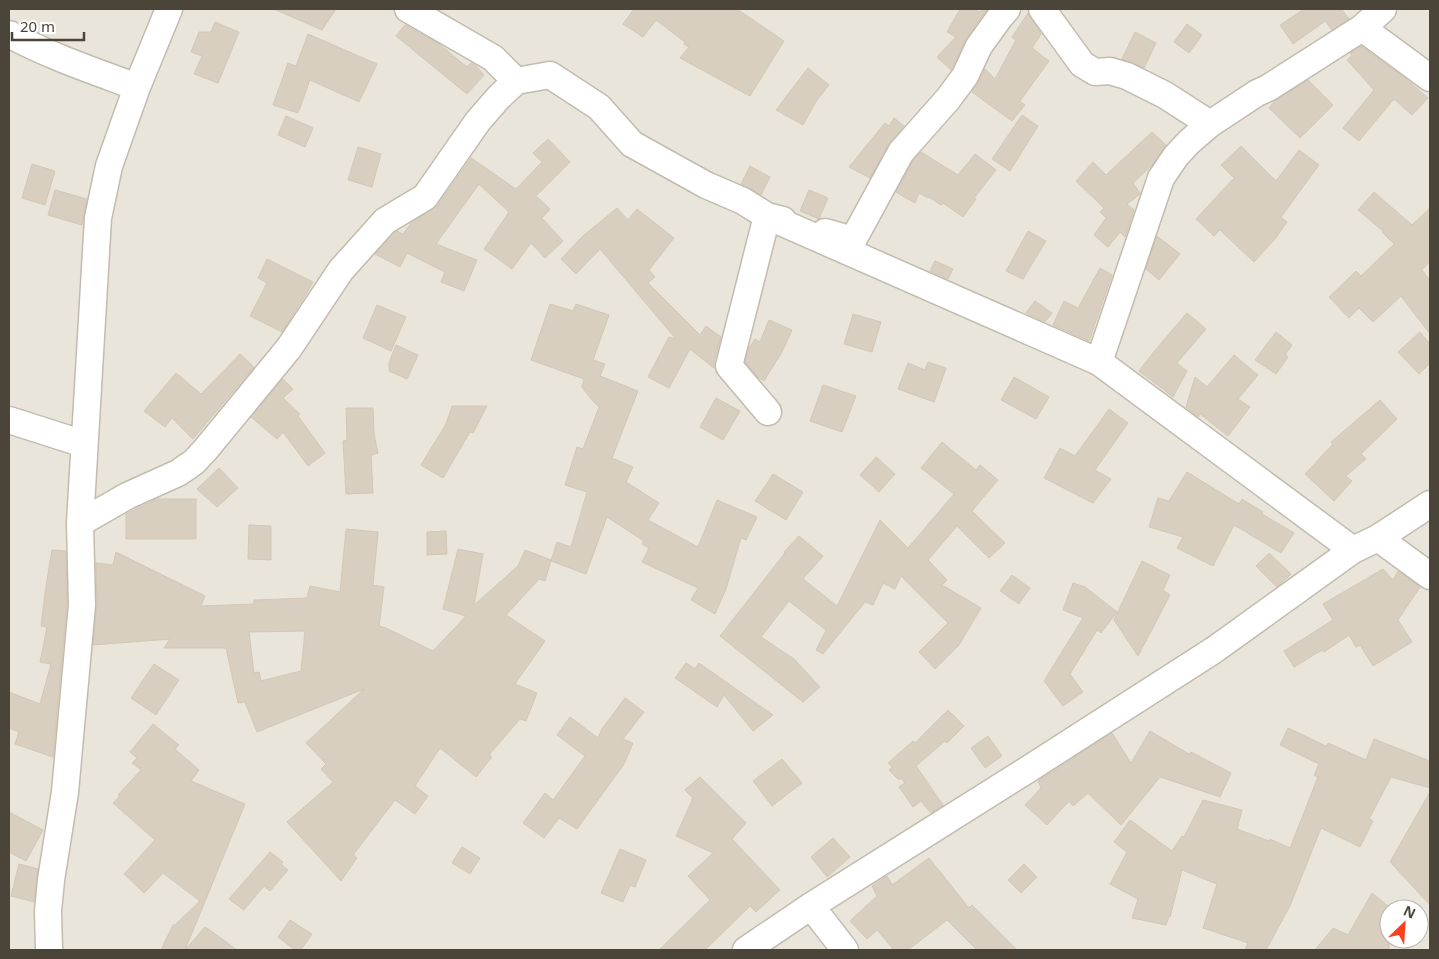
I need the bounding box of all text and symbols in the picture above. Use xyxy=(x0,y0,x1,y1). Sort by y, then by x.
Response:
scale bar xyxy=(12,10,85,42)
text: 20 m xyxy=(20,16,55,36)
north arrow xyxy=(1379,899,1429,949)
text: N xyxy=(1401,901,1419,923)

